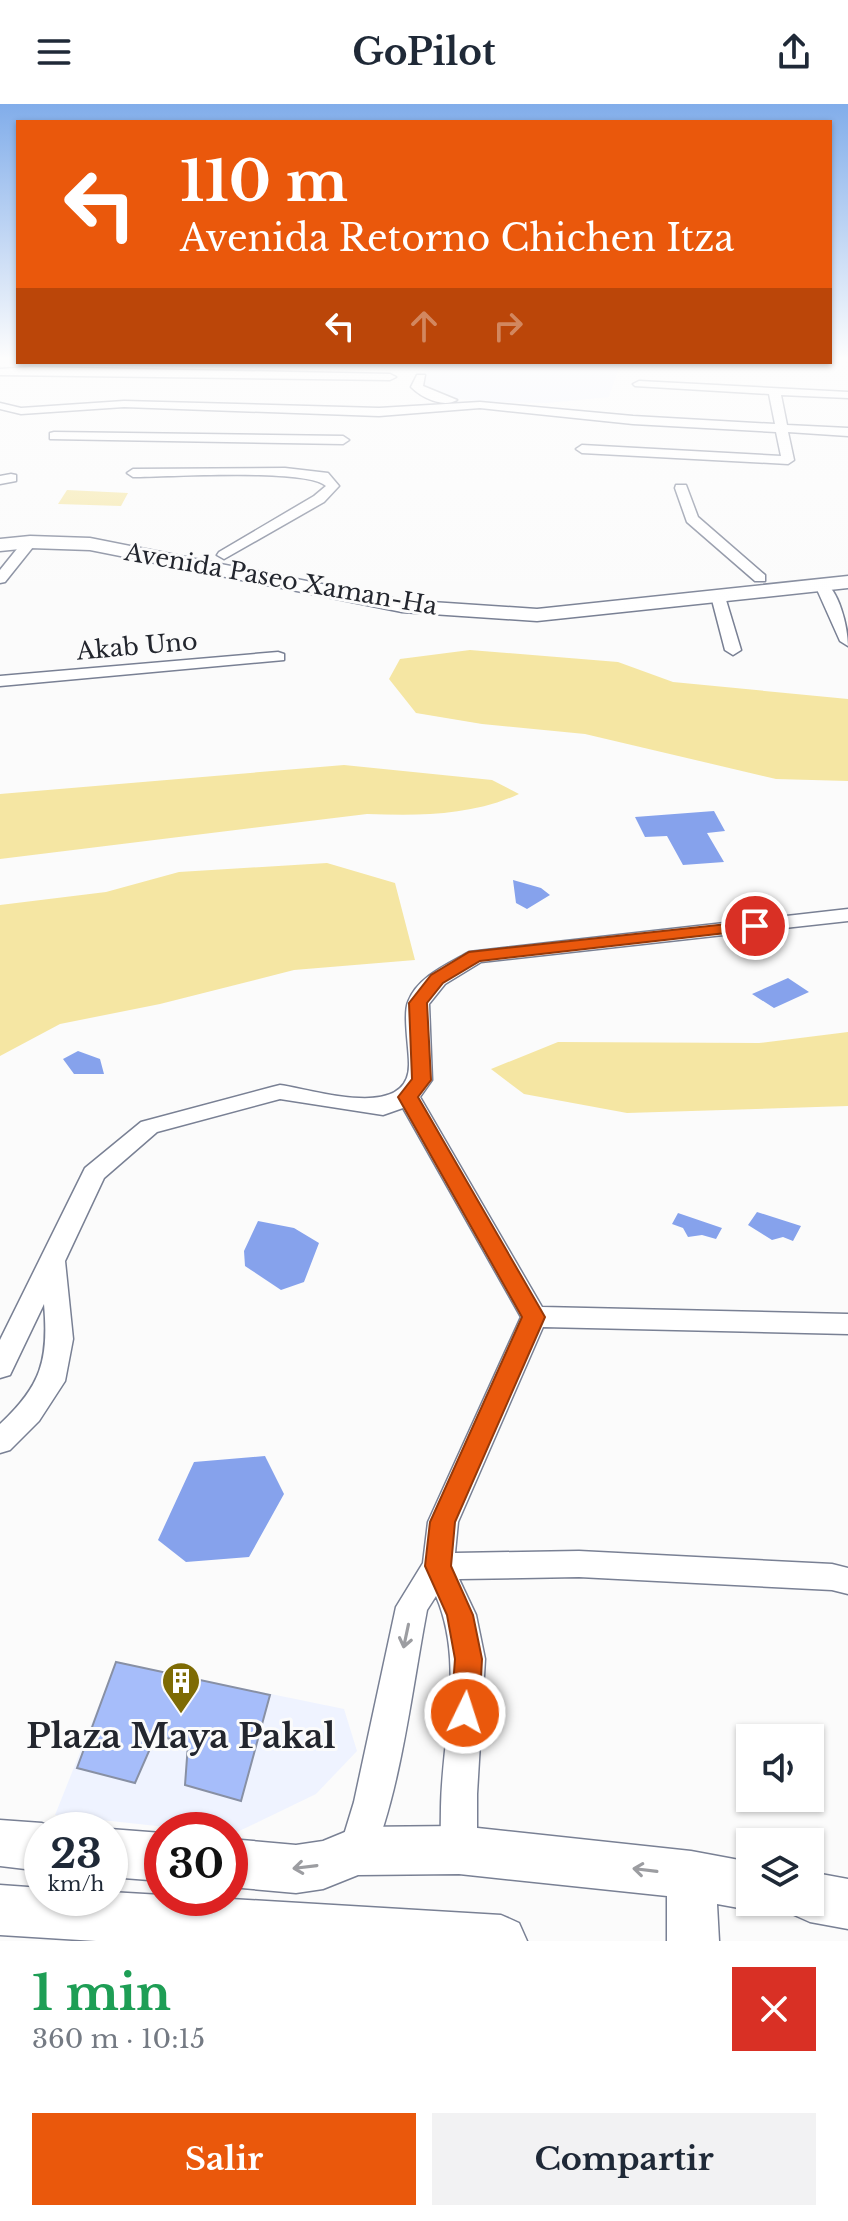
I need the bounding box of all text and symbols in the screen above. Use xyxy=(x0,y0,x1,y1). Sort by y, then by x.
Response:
icon: menu xyxy=(32,30,76,74)
text: GoPilot xyxy=(352,30,496,75)
icon: share xyxy=(772,30,816,74)
text: 110 m xyxy=(180,147,348,216)
icon: left xyxy=(48,152,152,256)
text: Avenida Retorno Chichen Itza xyxy=(180,216,734,261)
icon: left xyxy=(318,304,362,348)
icon: ahead xyxy=(402,304,446,348)
icon: right xyxy=(486,304,530,348)
street label: Avenida Paseo Xaman-Ha xyxy=(121,537,440,621)
street label: Akab Uno xyxy=(74,626,199,666)
pin xyxy=(721,892,789,960)
icon: arrive xyxy=(733,904,777,948)
one-way arrow xyxy=(398,1622,413,1648)
building icon: Plaza Maya Pakal xyxy=(160,1660,202,1715)
position arrow xyxy=(423,1671,507,1755)
place label: Plaza Maya Pakal xyxy=(26,1715,336,1757)
map controls xyxy=(736,1724,824,1916)
button: sound xyxy=(736,1724,824,1812)
speed limit sign: 30 xyxy=(144,1812,248,1916)
button: layers xyxy=(736,1828,824,1916)
text: 23 xyxy=(50,1829,102,1879)
one-way arrow xyxy=(292,1860,319,1875)
one-way arrow xyxy=(632,1862,659,1877)
text: km/h xyxy=(48,1872,104,1896)
text: 1 min xyxy=(32,1963,171,2023)
button: close xyxy=(732,1967,816,2051)
text: 360 m · 10:15 xyxy=(32,2023,205,2055)
button: Salir xyxy=(32,2113,416,2205)
button: Compartir xyxy=(432,2113,816,2205)

